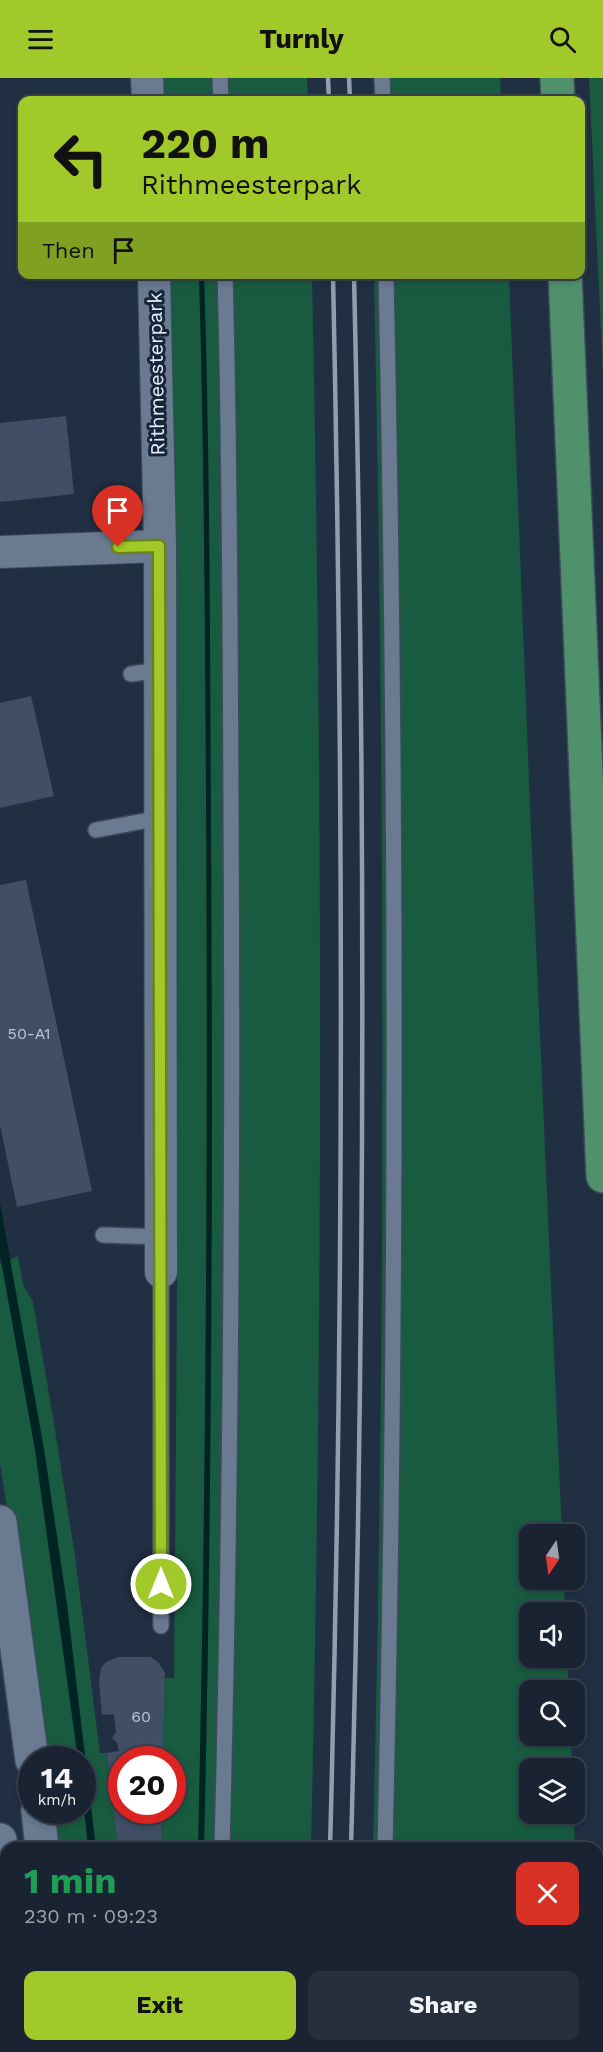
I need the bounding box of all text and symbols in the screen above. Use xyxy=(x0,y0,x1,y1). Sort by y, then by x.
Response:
icon: menu xyxy=(24,23,57,56)
text: Turnly xyxy=(259,23,344,55)
icon: search xyxy=(546,23,579,56)
text: 220 m xyxy=(141,119,270,168)
icon: left xyxy=(42,120,120,198)
text: Rithmeesterpark xyxy=(141,169,362,201)
icon: arrive xyxy=(107,234,140,267)
text: Then xyxy=(42,238,95,263)
street label: Rithmeesterpark xyxy=(143,292,169,456)
pin xyxy=(92,485,143,547)
icon: arrive xyxy=(101,494,134,527)
house number: 50-A1 xyxy=(8,1024,50,1043)
north arrow xyxy=(519,1524,585,1590)
map controls xyxy=(519,1524,585,1824)
position arrow xyxy=(129,1552,193,1616)
button: sound xyxy=(519,1602,585,1668)
button: search xyxy=(519,1680,585,1746)
house number: 60 xyxy=(131,1707,151,1726)
speed limit sign: 20 xyxy=(108,1746,186,1824)
button: layers xyxy=(519,1758,585,1824)
text: 14 xyxy=(41,1760,73,1795)
text: km/h xyxy=(38,1791,76,1809)
text: 1 min xyxy=(24,1860,116,1902)
button: close xyxy=(516,1862,579,1925)
text: 230 m · 09:23 xyxy=(24,1904,158,1928)
button: Exit xyxy=(24,1971,296,2040)
button: Share xyxy=(308,1971,579,2040)

